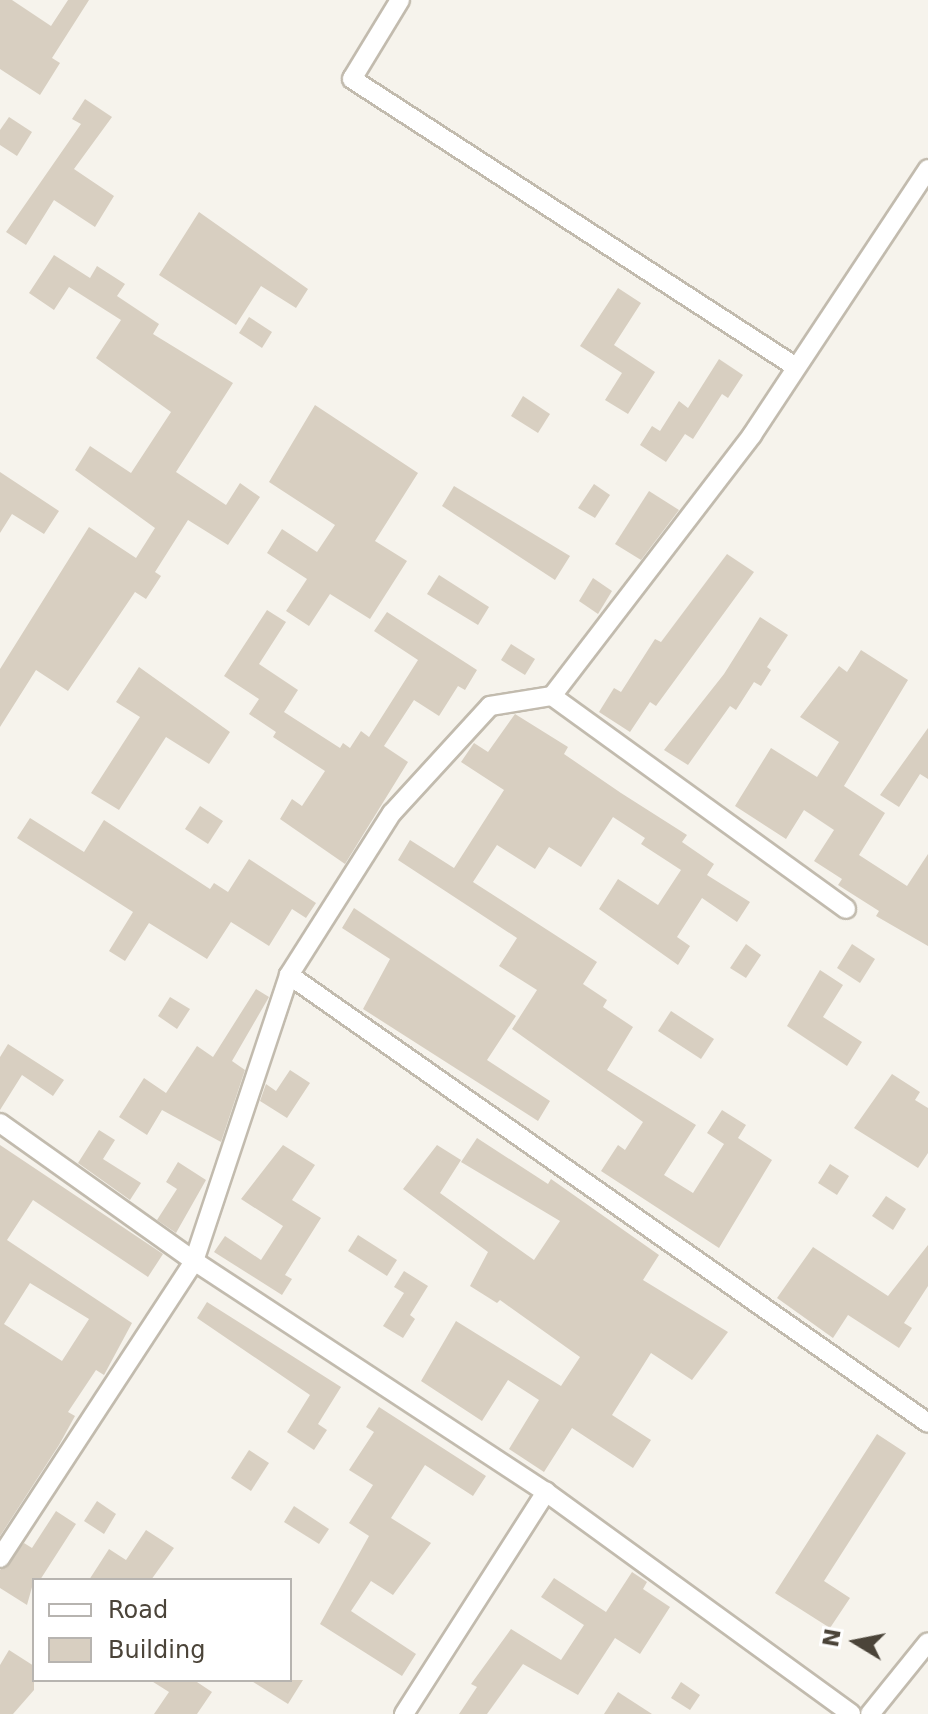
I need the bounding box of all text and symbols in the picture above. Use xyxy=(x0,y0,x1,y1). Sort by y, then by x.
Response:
legend xyxy=(32,1578,292,1682)
text: Road xyxy=(108,1596,168,1624)
north arrow xyxy=(816,1602,896,1682)
text: N xyxy=(818,1627,846,1649)
text: Building xyxy=(108,1636,205,1664)

